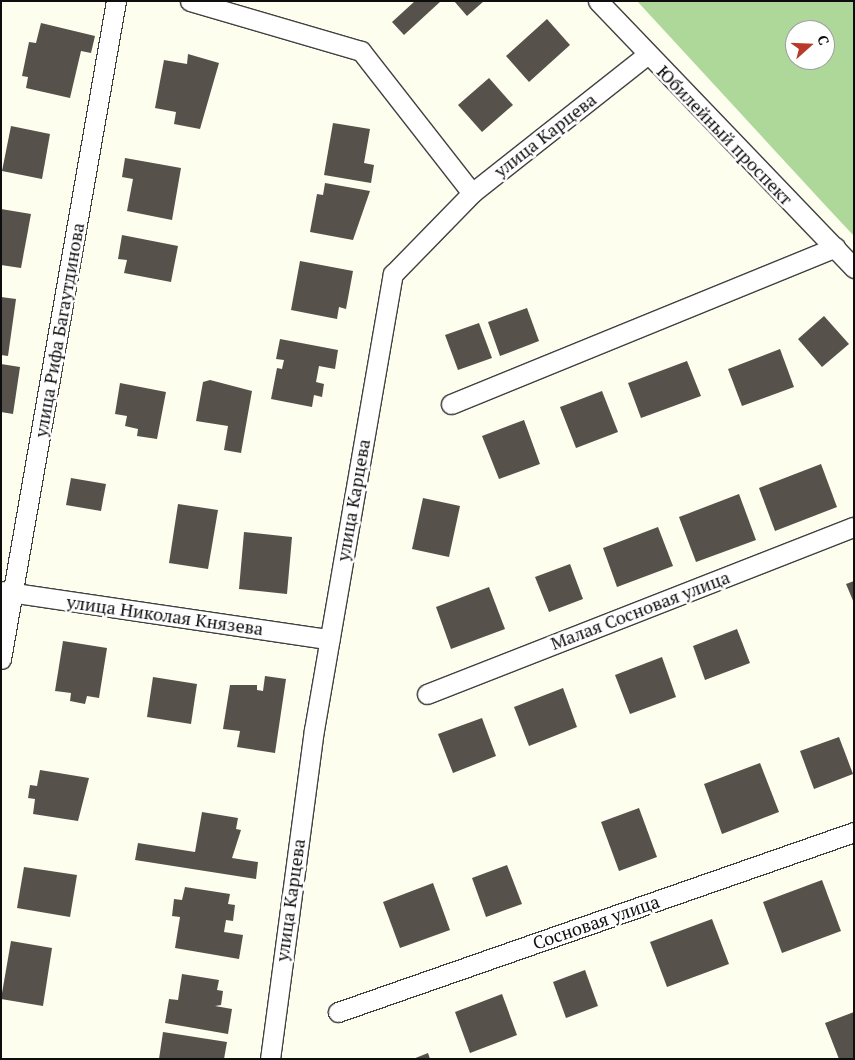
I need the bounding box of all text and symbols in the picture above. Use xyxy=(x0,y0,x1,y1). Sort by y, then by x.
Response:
north arrow xyxy=(785,20,835,70)
text: С xyxy=(813,32,834,48)
street label: Юбилейный проспект xyxy=(653,61,797,209)
street label: улица Карцева xyxy=(490,88,600,182)
street label: улица Рифа Багаутдинова xyxy=(30,221,88,439)
street label: улица Карцева xyxy=(332,437,374,563)
street label: Малая Сосновая улица xyxy=(547,566,733,654)
street label: улица Николая Князева xyxy=(65,591,265,639)
street label: улица Карцева xyxy=(271,837,309,963)
street label: Сосновая улица xyxy=(530,890,662,954)

